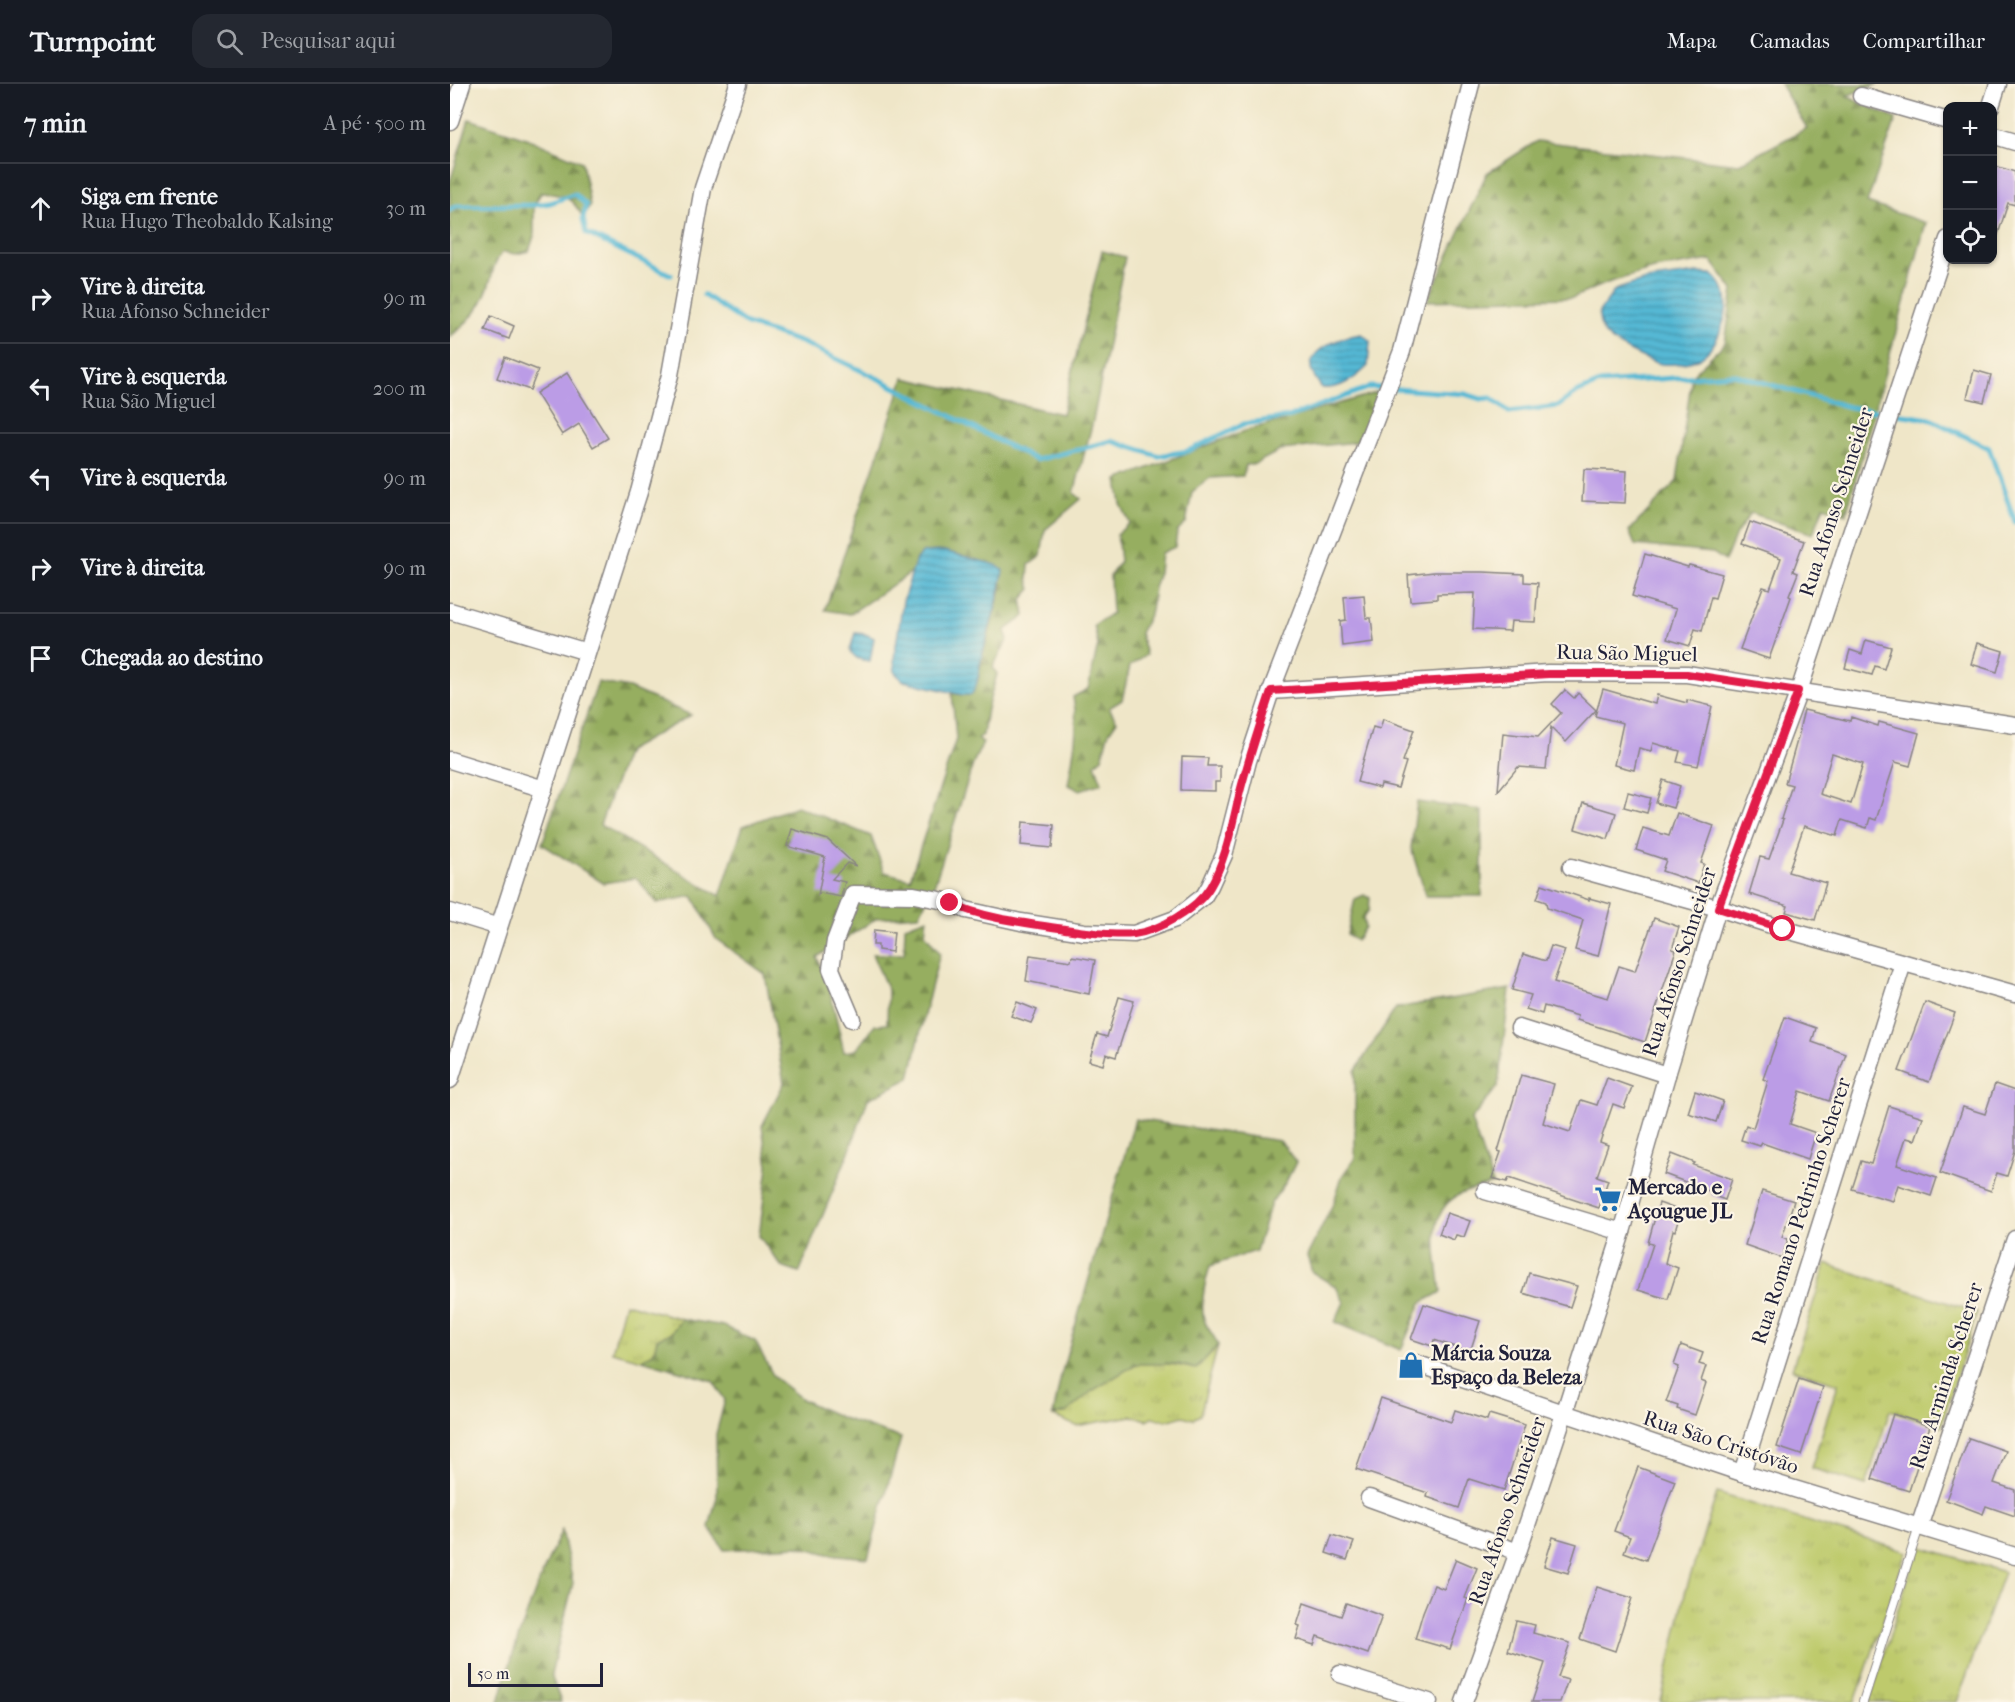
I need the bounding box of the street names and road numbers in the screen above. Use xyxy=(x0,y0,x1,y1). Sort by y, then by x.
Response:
street label: Rua Afonso Schneider xyxy=(1794,404,1878,600)
street label: Rua São Miguel xyxy=(1556,640,1698,666)
street label: Rua Afonso Schneider xyxy=(1637,864,1721,1060)
street label: Rua Romano Pedrinho Scherer xyxy=(1746,1074,1856,1348)
street label: Rua Arminda Scherer xyxy=(1904,1279,1988,1473)
street label: Rua São Cristóvão xyxy=(1640,1406,1802,1478)
street label: Rua Afonso Schneider xyxy=(1463,1413,1551,1608)

